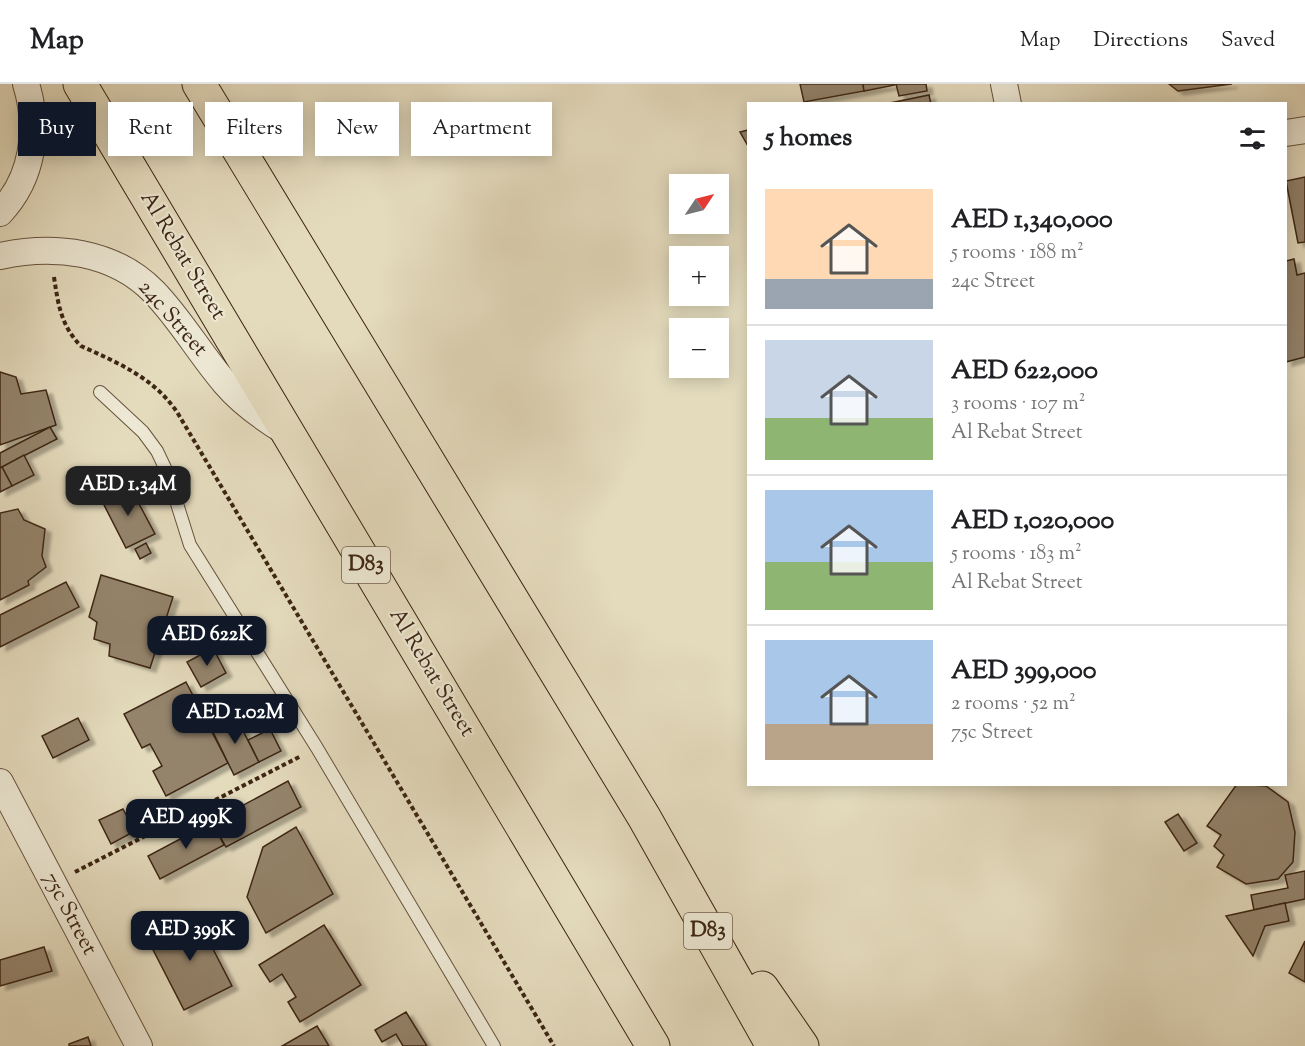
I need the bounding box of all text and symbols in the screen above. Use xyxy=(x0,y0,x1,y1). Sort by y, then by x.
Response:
text: Map xyxy=(30,21,84,61)
text: Map xyxy=(1020,26,1060,56)
text: Directions xyxy=(1093,26,1188,56)
text: Saved xyxy=(1221,26,1275,56)
chip: Buy xyxy=(18,102,96,156)
chip: Rent xyxy=(108,102,193,156)
chip: Filters xyxy=(205,102,303,156)
chip: New xyxy=(315,102,399,156)
chip: Apartment xyxy=(411,102,552,156)
text: 5 homes xyxy=(765,120,852,157)
icon: filters xyxy=(1236,122,1269,155)
north arrow xyxy=(669,174,729,234)
map controls xyxy=(669,174,729,378)
street label: Al Rebat Street xyxy=(131,186,233,327)
text: AED 1,340,000 xyxy=(951,202,1113,239)
icon: home xyxy=(813,213,885,285)
text: 5 rooms · 188 m² xyxy=(951,239,1084,268)
button: + xyxy=(669,246,729,306)
text: 24c Street xyxy=(951,268,1035,297)
street label: 24c Street xyxy=(130,274,215,365)
button: − xyxy=(669,318,729,378)
text: AED 622,000 xyxy=(951,353,1098,390)
icon: home xyxy=(813,364,885,436)
text: 3 rooms · 107 m² xyxy=(951,390,1085,419)
text: Al Rebat Street xyxy=(951,419,1083,448)
pin: AED 1.34M xyxy=(59,466,197,517)
text: AED 1.34M xyxy=(80,471,176,500)
text: AED 1,020,000 xyxy=(951,503,1114,540)
icon: home xyxy=(813,514,885,586)
text: 5 rooms · 183 m² xyxy=(951,540,1082,569)
road number: D83 xyxy=(342,547,390,583)
text: Al Rebat Street xyxy=(951,569,1083,598)
street label: Al Rebat Street xyxy=(380,603,482,744)
pin: AED 622K xyxy=(145,616,269,667)
text: AED 622K xyxy=(161,621,253,650)
text: AED 399,000 xyxy=(951,653,1097,690)
icon: home xyxy=(813,664,885,736)
text: 2 rooms · 52 m² xyxy=(951,690,1076,719)
pin: AED 1.02M xyxy=(166,694,304,745)
text: AED 1.02M xyxy=(186,699,284,728)
text: 75c Street xyxy=(951,719,1033,748)
pin: AED 499K xyxy=(124,799,248,850)
text: AED 499K xyxy=(140,804,232,833)
street label: 75c Street xyxy=(34,867,104,962)
pin: AED 399K xyxy=(128,911,252,962)
road number: D83 xyxy=(684,913,732,949)
text: AED 399K xyxy=(145,916,235,945)

